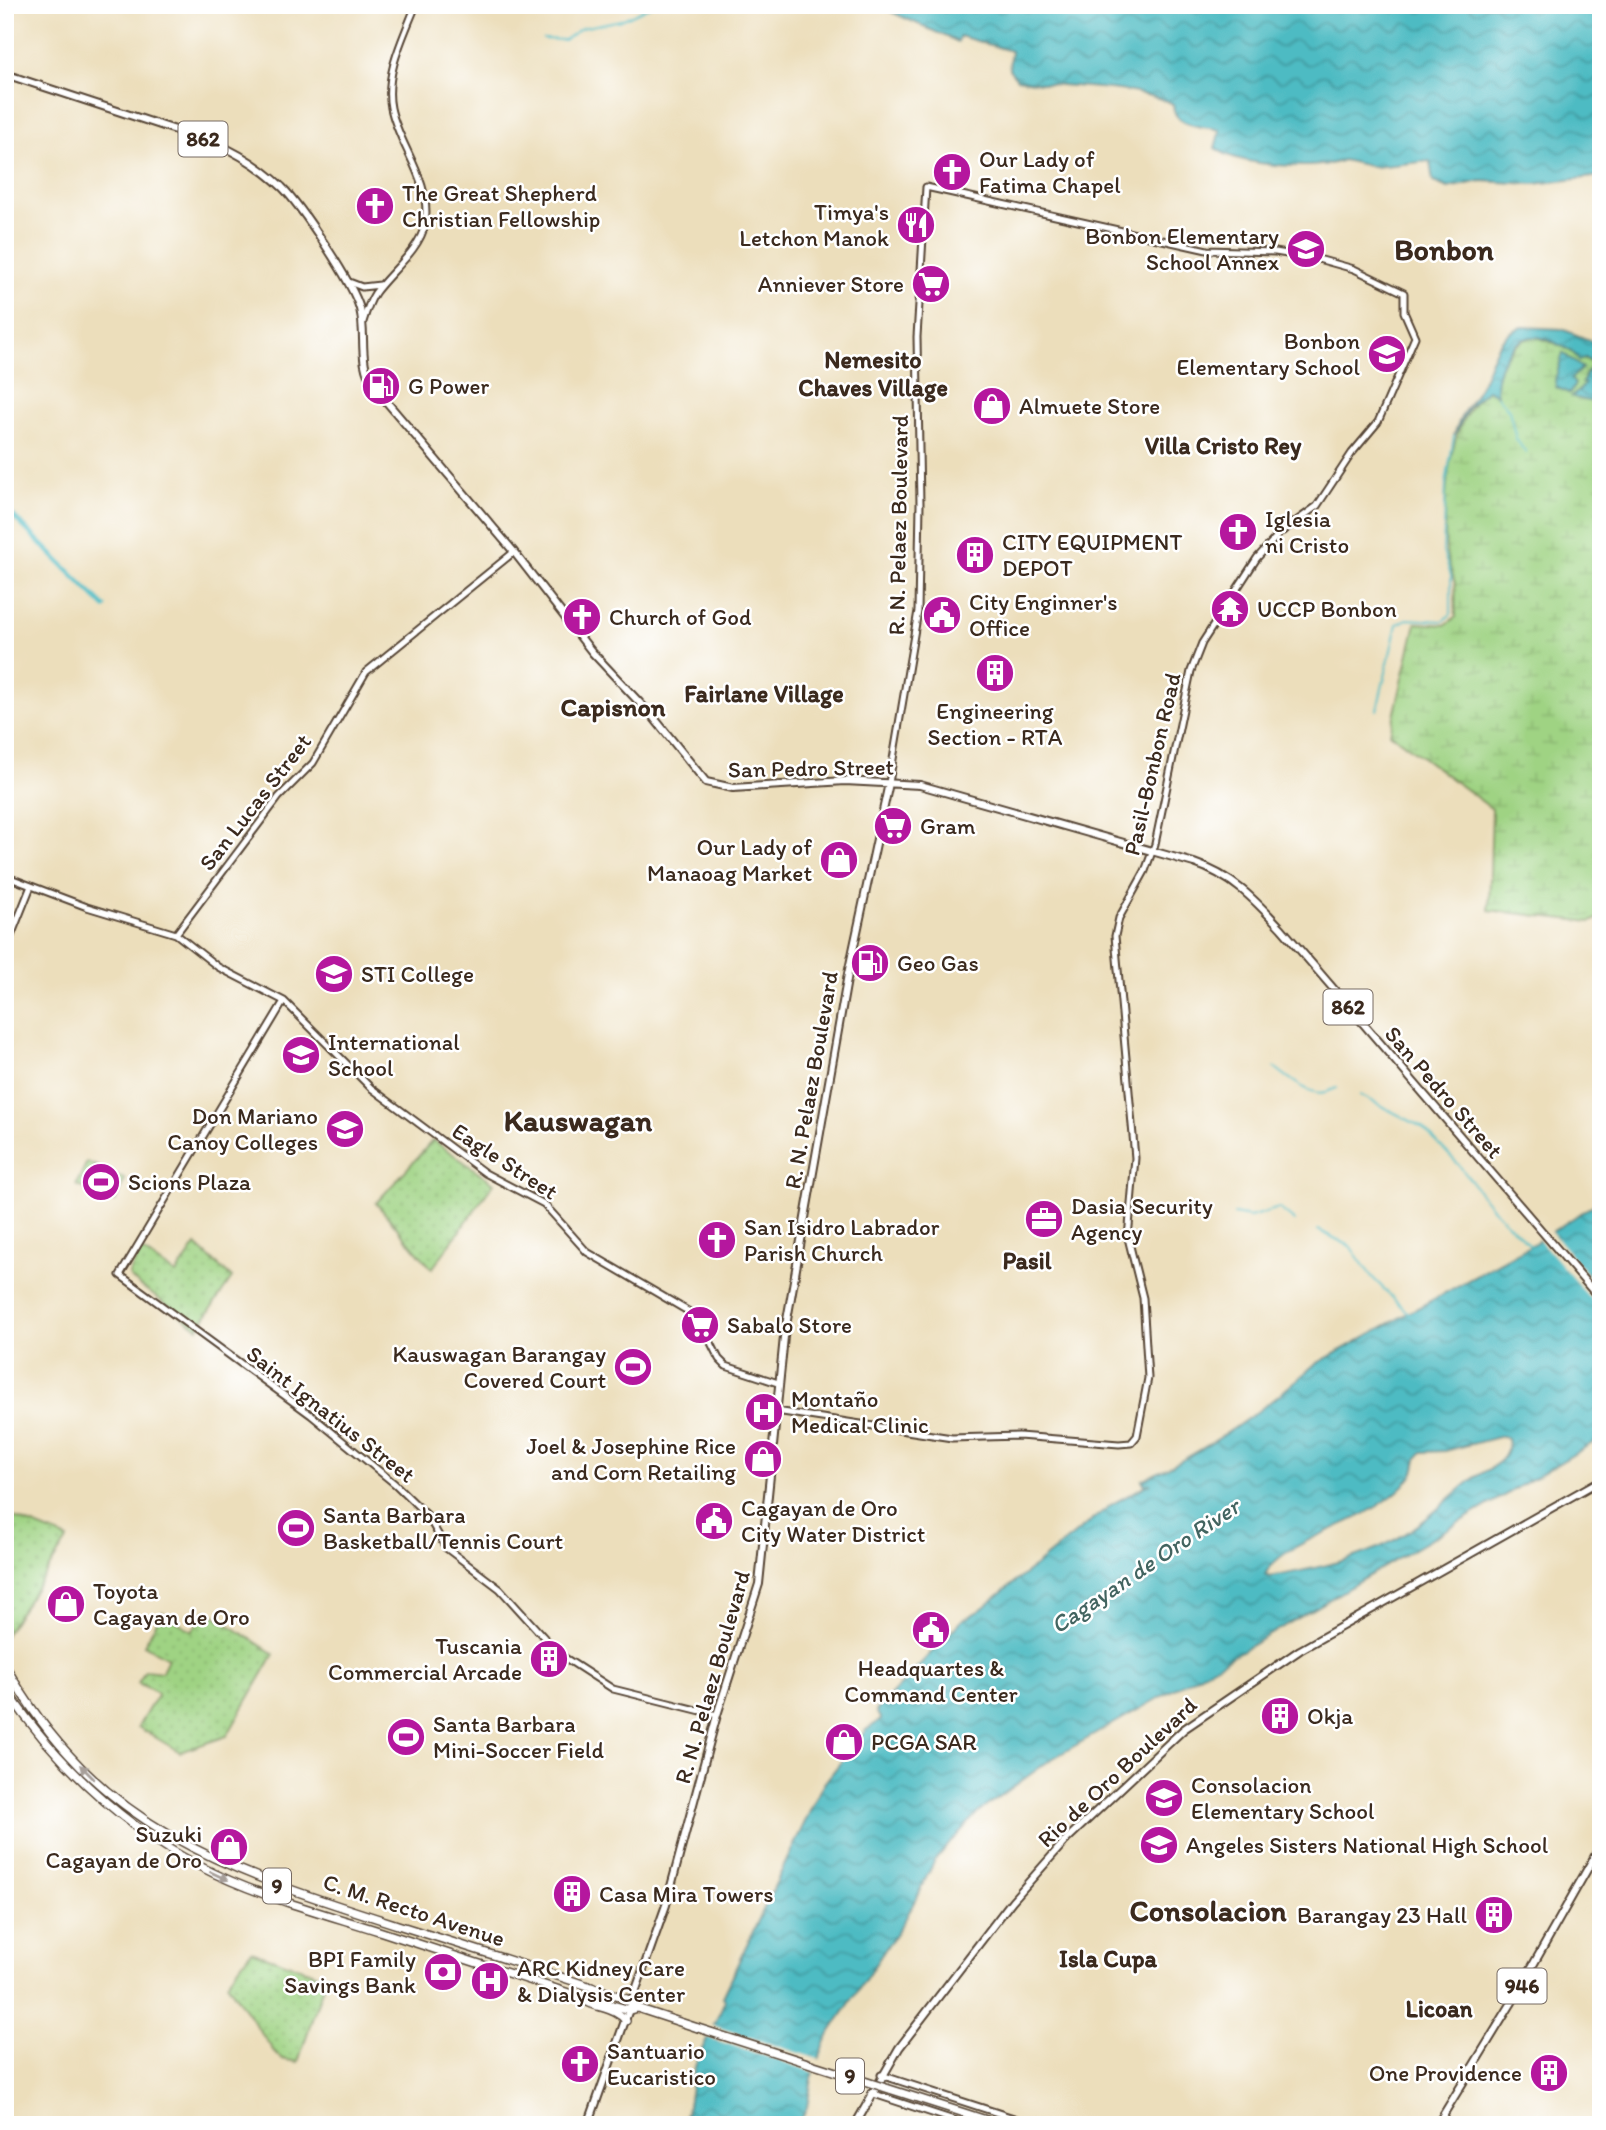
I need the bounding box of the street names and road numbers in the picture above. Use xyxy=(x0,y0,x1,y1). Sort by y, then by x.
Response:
road number: 862 xyxy=(178,122,228,156)
street label: R. N. Pelaez Boulevard xyxy=(882,414,914,636)
street label: Pasil-Bonbon Road xyxy=(1117,669,1187,858)
street label: San Lucas Street xyxy=(193,728,317,876)
street label: San Pedro Street xyxy=(728,753,895,783)
street label: R. N. Pelaez Boulevard xyxy=(778,968,844,1191)
road number: 862 xyxy=(1324,990,1372,1024)
street label: San Pedro Street xyxy=(1379,1020,1509,1164)
street label: Eagle Street xyxy=(447,1116,563,1206)
street label: Saint Ignatius Street xyxy=(241,1339,421,1489)
street label: R. N. Pelaez Boulevard xyxy=(668,1567,756,1787)
street label: Rio de Oro Boulevard xyxy=(1031,1691,1203,1853)
street label: C. M. Recto Avenue xyxy=(320,1867,508,1953)
road number: 9 xyxy=(263,1868,291,1904)
road number: 946 xyxy=(1498,1968,1546,2004)
road number: 9 xyxy=(836,2058,864,2094)

